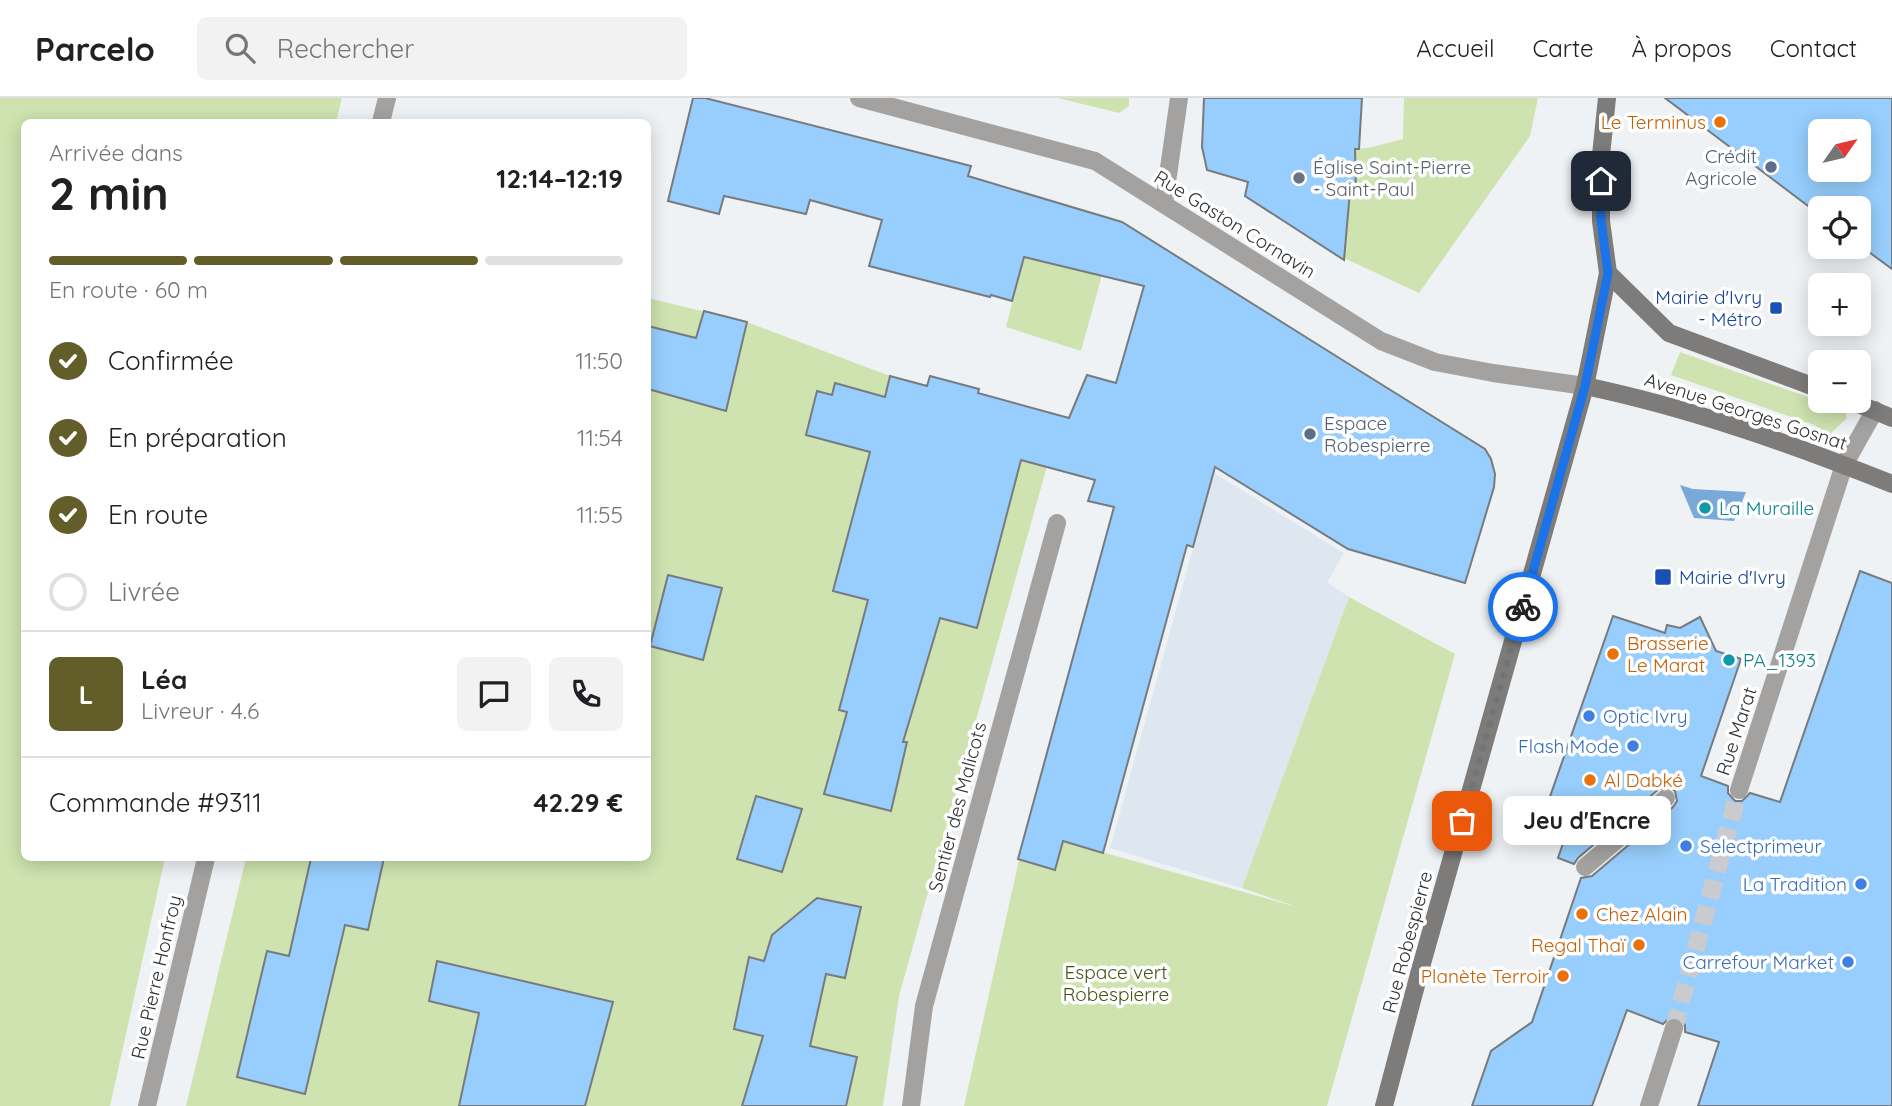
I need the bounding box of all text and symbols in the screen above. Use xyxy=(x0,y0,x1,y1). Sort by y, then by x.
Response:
search box xyxy=(197,17,687,80)
text: Parcelo xyxy=(35,28,155,69)
icon: search xyxy=(221,29,259,67)
text: Rechercher xyxy=(277,32,414,65)
text: Accueil xyxy=(1416,33,1495,63)
text: Carte xyxy=(1533,33,1594,63)
text: À propos xyxy=(1632,33,1732,63)
text: Contact xyxy=(1770,33,1857,63)
place label: Le Terminus xyxy=(1601,110,1706,134)
marker: Le Terminus xyxy=(1712,114,1728,130)
north arrow xyxy=(1808,119,1871,182)
map controls xyxy=(1808,119,1871,413)
text: Arrivée dans xyxy=(49,138,183,167)
place label: Crédit Agricole xyxy=(1685,144,1757,190)
pin xyxy=(1571,151,1631,211)
place label: Église Saint-Pierre - Saint-Paul xyxy=(1313,155,1471,201)
marker: Crédit Agricole xyxy=(1763,159,1779,175)
text: 12:14–12:19 xyxy=(496,162,623,195)
icon: home xyxy=(1582,162,1620,200)
text: 2 min xyxy=(49,164,169,222)
street label: Rue Gaston Cornavin xyxy=(1150,165,1320,283)
marker: Église Saint-Pierre - Saint-Paul xyxy=(1291,170,1307,186)
button: locate xyxy=(1808,196,1871,259)
button: + xyxy=(1808,273,1871,336)
text: En route · 60 m xyxy=(49,275,208,304)
place label: Mairie d'Ivry - Métro xyxy=(1655,285,1762,331)
marker: Mairie d'Ivry - Métro xyxy=(1768,300,1784,316)
icon: check xyxy=(49,342,87,380)
text: Confirmée xyxy=(108,344,234,377)
text: 11:50 xyxy=(575,346,623,375)
button: − xyxy=(1808,350,1871,413)
street label: Avenue Georges Gosnat xyxy=(1642,367,1850,455)
place label: Espace Robespierre xyxy=(1324,411,1431,457)
icon: check xyxy=(49,419,87,457)
text: En préparation xyxy=(108,421,287,454)
text: 11:54 xyxy=(577,423,623,452)
marker: Espace Robespierre xyxy=(1302,426,1318,442)
icon: check xyxy=(49,496,87,534)
place label: La Muraille xyxy=(1719,496,1814,520)
text: En route xyxy=(108,498,208,531)
text: 11:55 xyxy=(577,500,623,529)
marker: La Muraille xyxy=(1697,500,1713,516)
place label: Mairie d'Ivry xyxy=(1679,565,1786,589)
marker: Mairie d'Ivry xyxy=(1653,567,1673,587)
courier xyxy=(1488,572,1558,642)
text: Livrée xyxy=(108,575,180,608)
icon: bike xyxy=(1504,588,1542,626)
place label: Brasserie Le Marat xyxy=(1627,631,1709,677)
marker: Brasserie Le Marat xyxy=(1605,646,1621,662)
place label: PA_1393 xyxy=(1743,648,1816,672)
marker: PA_1393 xyxy=(1721,652,1737,668)
button: chat xyxy=(457,657,531,731)
button: phone xyxy=(549,657,623,731)
text: Léa xyxy=(141,663,187,696)
text: L xyxy=(79,678,93,711)
street label: Rue Marat xyxy=(1710,684,1762,778)
text: Livreur · 4.6 xyxy=(141,696,259,725)
place label: Optic Ivry xyxy=(1603,704,1688,728)
marker: Optic Ivry xyxy=(1581,708,1597,724)
street label: Sentier des Malicots xyxy=(923,719,991,895)
place label: Flash Mode xyxy=(1518,734,1619,758)
marker: Flash Mode xyxy=(1625,738,1641,754)
place label: Al Dabké xyxy=(1604,768,1683,792)
marker: Al Dabké xyxy=(1582,772,1598,788)
text: Commande #9311 xyxy=(49,786,262,819)
text: 42.29 € xyxy=(533,786,623,819)
pin xyxy=(1432,791,1492,851)
callout: Jeu d'Encre xyxy=(1504,796,1672,846)
icon: bag xyxy=(1443,802,1481,840)
text: Jeu d'Encre xyxy=(1523,806,1651,835)
place label: Selectprimeur xyxy=(1700,834,1822,858)
marker: Selectprimeur xyxy=(1678,838,1694,854)
street label: Rue Robespierre xyxy=(1377,868,1437,1016)
place label: La Tradition xyxy=(1743,872,1847,896)
marker: La Tradition xyxy=(1853,876,1869,892)
street label: Rue Pierre Honfroy xyxy=(125,893,187,1061)
place label: Chez Alain xyxy=(1596,902,1687,926)
marker: Chez Alain xyxy=(1574,906,1590,922)
place label: Regal Thaï xyxy=(1531,933,1626,957)
marker: Regal Thaï xyxy=(1631,937,1647,953)
place label: Carrefour Market xyxy=(1683,950,1834,974)
marker: Carrefour Market xyxy=(1840,954,1856,970)
park label: Espace vert Robespierre xyxy=(1063,960,1169,1006)
place label: Planète Terroir xyxy=(1421,964,1550,988)
marker: Planète Terroir xyxy=(1555,968,1571,984)

